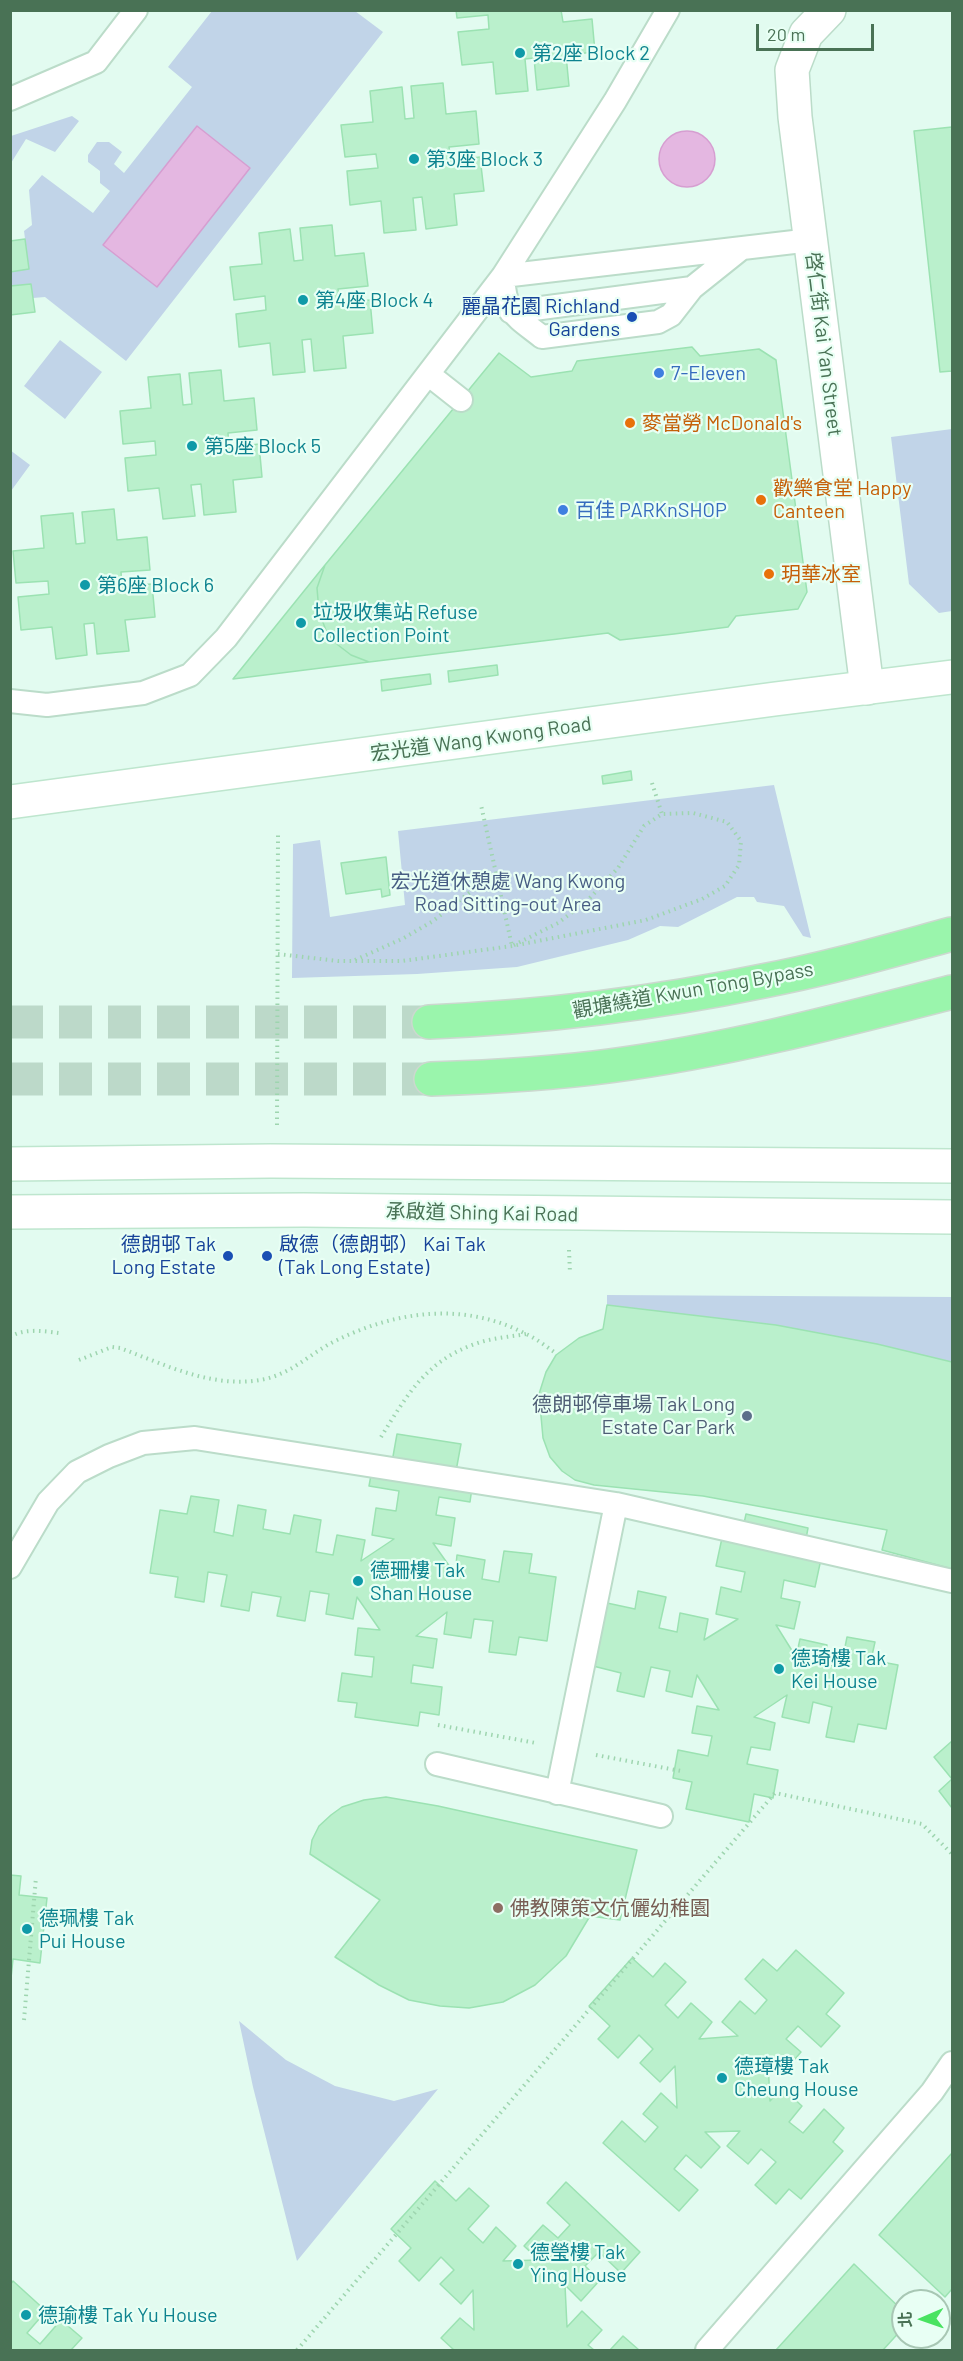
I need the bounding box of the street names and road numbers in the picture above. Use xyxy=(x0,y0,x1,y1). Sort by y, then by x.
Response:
street label: 啓仁街 Kai Yan Street xyxy=(801,250,847,438)
street label: 宏光道 Wang Kwong Road xyxy=(369,712,593,766)
street label: 觀塘繞道 Kwun Tong Bypass xyxy=(571,957,815,1023)
street label: 承啟道 Shing Kai Road xyxy=(385,1199,579,1227)

